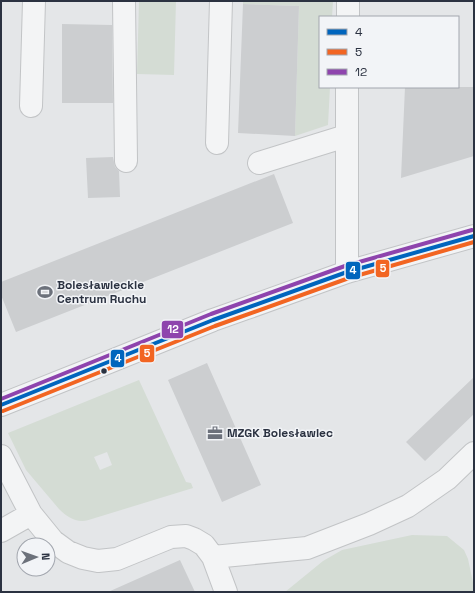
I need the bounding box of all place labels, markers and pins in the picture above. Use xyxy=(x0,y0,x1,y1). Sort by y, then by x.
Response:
place label: Bolesławieckie Centrum Ruchu xyxy=(57,277,147,307)
sports icon: Bolesławieckie Centrum Ruchu xyxy=(36,283,54,301)
unlabelled marker xyxy=(99,366,109,376)
office icon: MZGK Bolesławiec xyxy=(206,424,224,442)
place label: MZGK Bolesławiec xyxy=(227,425,333,441)

